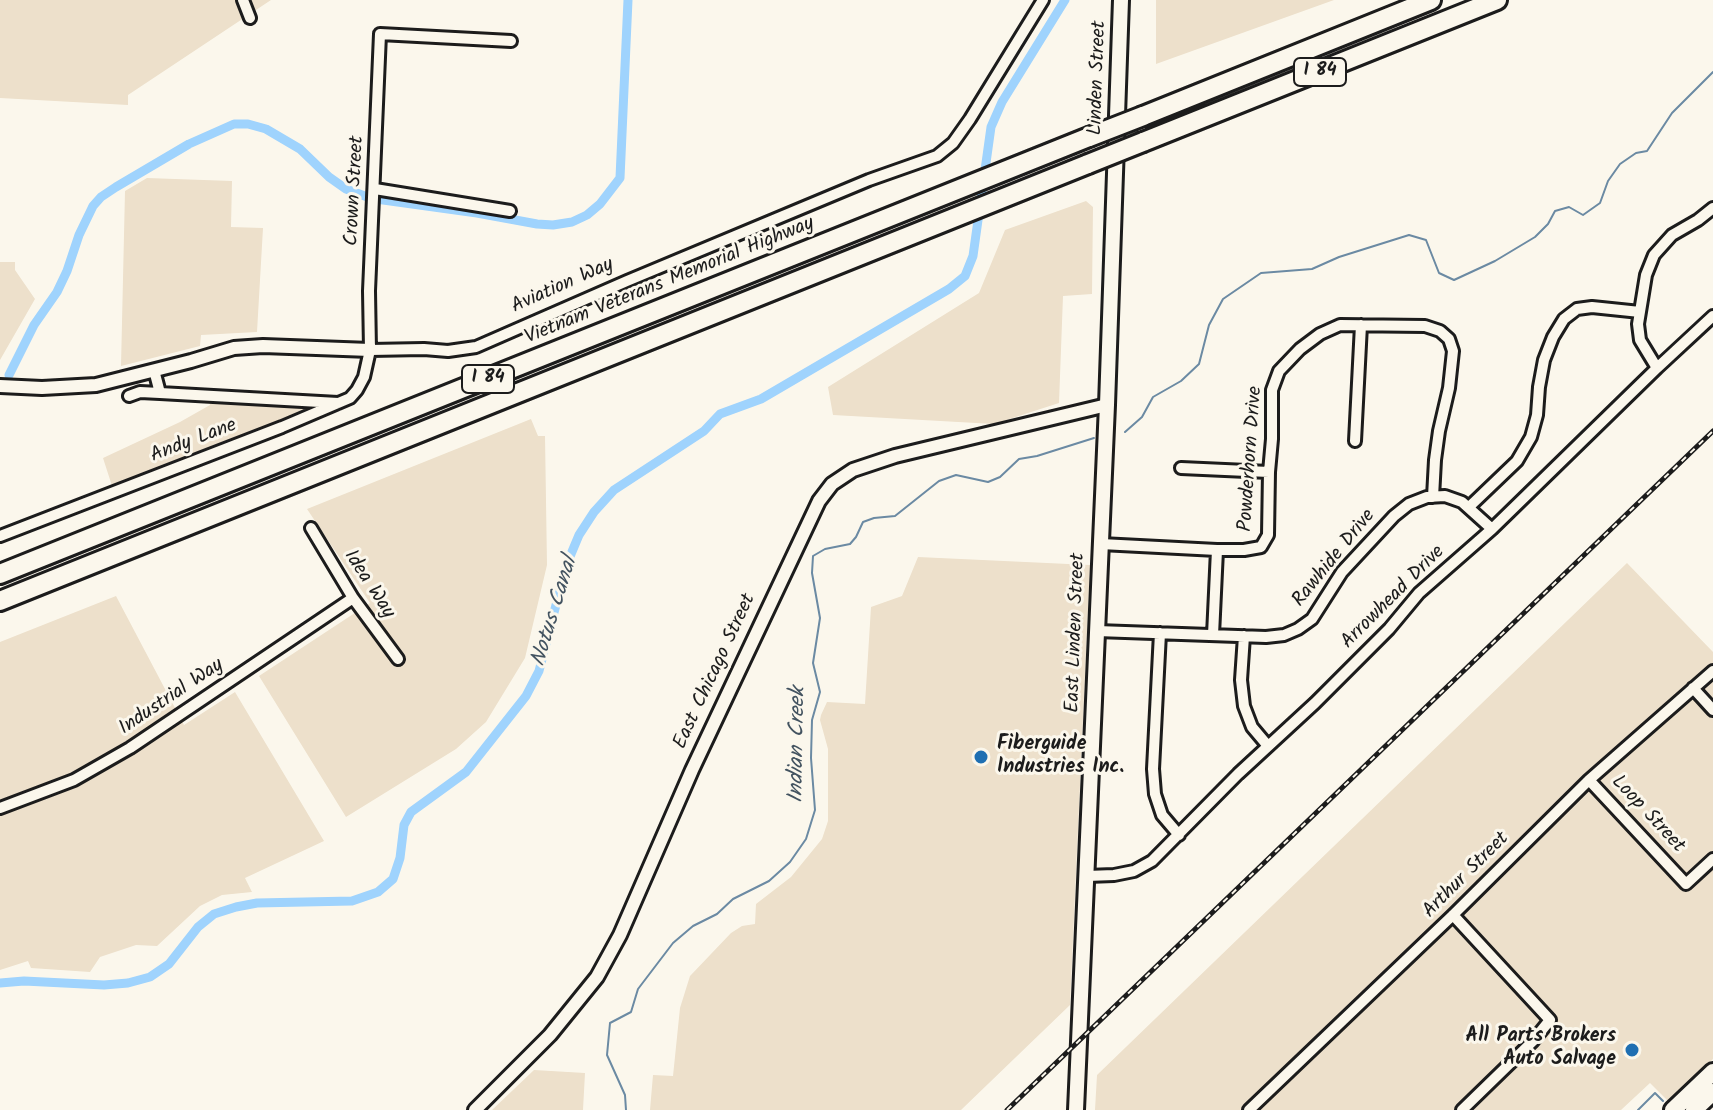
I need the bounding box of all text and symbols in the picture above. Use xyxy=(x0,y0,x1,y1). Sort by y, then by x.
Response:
street label: Linden Street xyxy=(1085,20,1113,136)
road number: I 84 xyxy=(1294,58,1346,86)
street label: Crown Street xyxy=(341,135,371,247)
street label: Vietnam Veterans Memorial Highway xyxy=(522,213,818,351)
street label: Aviation Way xyxy=(508,254,618,320)
road number: I 84 xyxy=(462,365,514,393)
street label: Powderhorn Drive xyxy=(1235,385,1269,533)
street label: Andy Lane xyxy=(148,415,240,469)
street label: Rawhide Drive xyxy=(1288,505,1382,613)
street label: Arrowhead Drive xyxy=(1337,541,1451,655)
street label: Idea Way xyxy=(337,546,399,624)
street label: East Linden Street xyxy=(1062,553,1092,713)
water label: Notus Canal xyxy=(527,554,585,670)
street label: East Chicago Street xyxy=(670,591,762,753)
street label: Industrial Way xyxy=(115,654,229,742)
water label: Indian Creek xyxy=(785,687,813,803)
place label: Fiberguide Industries Inc. xyxy=(997,734,1124,781)
marker: Fiberguide Industries Inc. xyxy=(972,748,990,766)
street label: Loop Street xyxy=(1605,771,1689,859)
street label: Arthur Street xyxy=(1419,828,1515,924)
place label: All Parts Brokers Auto Salvage xyxy=(1466,1026,1616,1073)
marker: All Parts Brokers Auto Salvage xyxy=(1623,1041,1641,1059)

